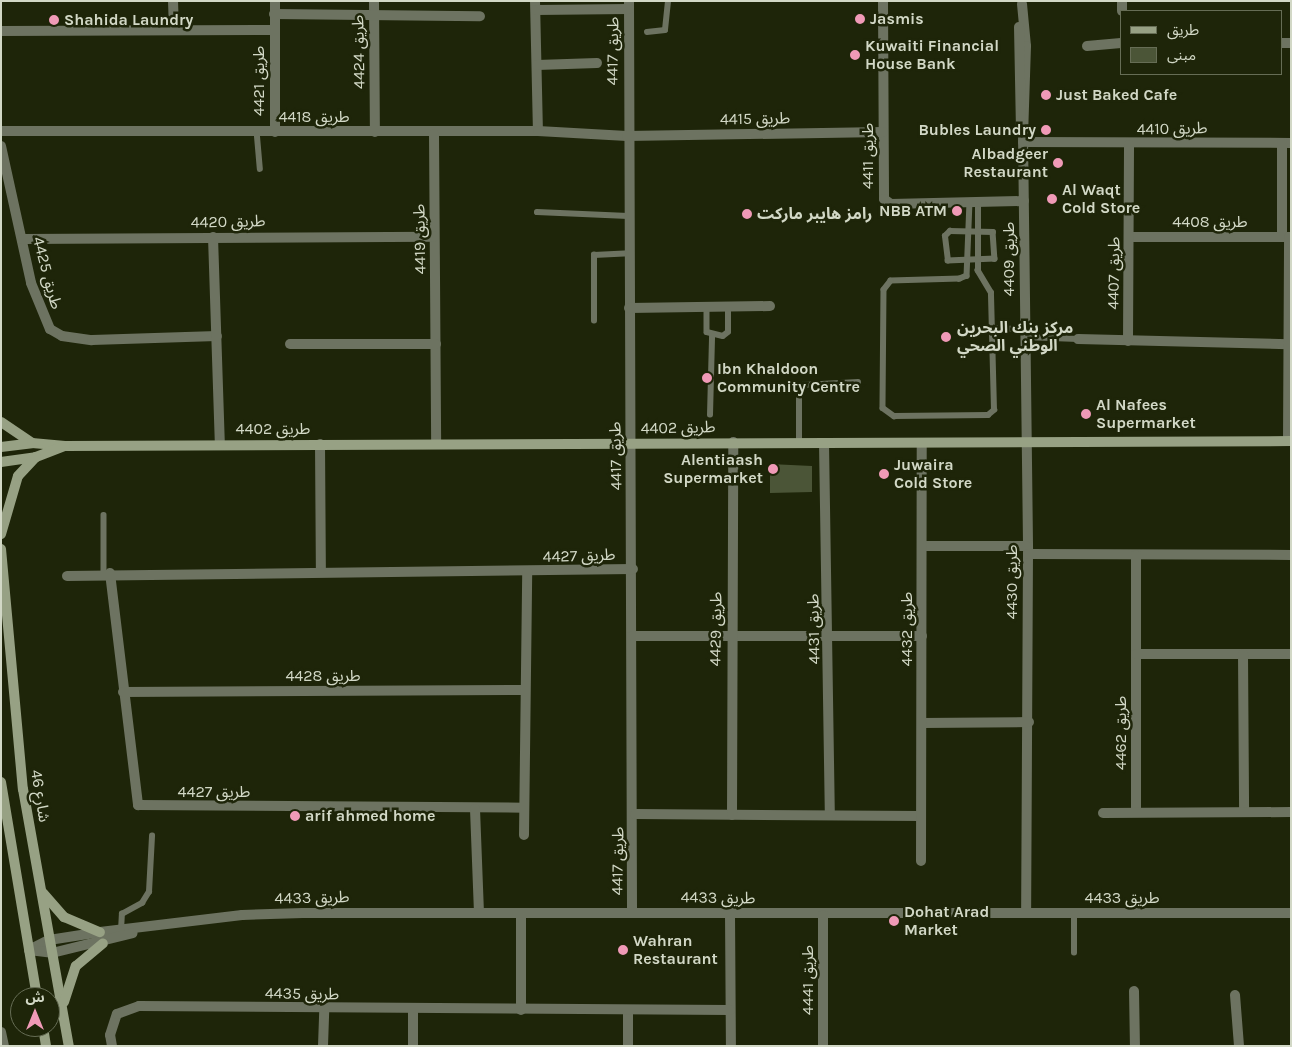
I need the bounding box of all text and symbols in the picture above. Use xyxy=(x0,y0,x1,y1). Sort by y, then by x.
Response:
place label: Jasmis xyxy=(870,9,924,29)
place label: Shahida Laundry xyxy=(64,10,193,30)
legend xyxy=(1120,10,1282,75)
marker: Jasmis xyxy=(854,13,866,25)
marker: Shahida Laundry xyxy=(48,14,60,26)
street label: طريق 4424 xyxy=(349,15,369,89)
street label: طريق 4417 xyxy=(603,16,623,86)
text: طريق xyxy=(1167,21,1199,39)
place label: Kuwaiti Financial House Bank xyxy=(865,36,999,74)
street label: طريق 4421 xyxy=(249,46,269,116)
text: مبنى xyxy=(1167,46,1196,64)
marker: Kuwaiti Financial House Bank xyxy=(849,49,861,61)
place label: Just Baked Cafe xyxy=(1056,85,1177,105)
marker: Just Baked Cafe xyxy=(1040,89,1052,101)
street label: طريق 4418 xyxy=(278,107,350,127)
street label: طريق 4415 xyxy=(720,109,790,129)
street label: طريق 4410 xyxy=(1136,119,1208,139)
place label: Bubles Laundry xyxy=(919,120,1036,140)
street label: طريق 4411 xyxy=(858,123,878,189)
marker: Bubles Laundry xyxy=(1040,124,1052,136)
place label: Albadgeer Restaurant xyxy=(963,144,1048,182)
marker: Albadgeer Restaurant xyxy=(1052,157,1064,169)
place label: Al Waqt Cold Store xyxy=(1062,180,1140,218)
marker: Al Waqt Cold Store xyxy=(1046,193,1058,205)
place label: NBB ATM xyxy=(879,201,947,221)
street label: طريق 4419 xyxy=(410,204,430,274)
place label: رامز هايبر ماركت xyxy=(757,204,872,224)
marker: NBB ATM xyxy=(951,205,963,217)
marker: رامز هايبر ماركت xyxy=(741,208,753,220)
street label: طريق 4420 xyxy=(190,212,266,232)
street label: طريق 4408 xyxy=(1172,212,1248,232)
street label: طريق 4409 xyxy=(999,222,1019,296)
street label: طريق 4425 xyxy=(28,235,66,311)
street label: طريق 4407 xyxy=(1104,236,1124,310)
place label: مركز بنك البحرين الوطني الصحي xyxy=(957,318,1073,356)
marker: مركز بنك البحرين الوطني الصحي xyxy=(939,330,953,344)
place label: Ibn Khaldoon Community Centre xyxy=(717,359,860,397)
marker: Ibn Khaldoon Community Centre xyxy=(701,372,713,384)
place label: Al Nafees Supermarket xyxy=(1096,395,1196,433)
marker: Al Nafees Supermarket xyxy=(1080,408,1092,420)
street label: طريق 4402 xyxy=(640,418,716,438)
street label: طريق 4402 xyxy=(236,419,310,439)
street label: طريق 4417 xyxy=(606,421,626,491)
place label: Alentiaash Supermarket xyxy=(663,450,763,488)
place label: Juwaira Cold Store xyxy=(894,455,972,493)
marker: Alentiaash Supermarket xyxy=(767,463,779,475)
marker: Juwaira Cold Store xyxy=(878,468,890,480)
street label: طريق 4430 xyxy=(1002,544,1022,620)
street label: طريق 4427 xyxy=(542,545,616,567)
street label: طريق 4429 xyxy=(706,592,726,666)
street label: طريق 4432 xyxy=(897,592,917,666)
street label: طريق 4431 xyxy=(804,593,824,665)
street label: طريق 4428 xyxy=(285,666,361,686)
street label: طريق 4462 xyxy=(1111,696,1131,770)
street label: شارع 46 xyxy=(26,768,54,824)
street label: طريق 4427 xyxy=(178,782,250,802)
place label: arif ahmed home xyxy=(305,806,435,826)
marker: arif ahmed home xyxy=(289,810,301,822)
street label: طريق 4417 xyxy=(608,826,628,896)
street label: طريق 4433 xyxy=(274,888,350,908)
street label: طريق 4433 xyxy=(680,888,756,908)
street label: طريق 4433 xyxy=(1085,888,1159,908)
place label: Dohat Arad Market xyxy=(904,902,989,940)
marker: Dohat Arad Market xyxy=(888,915,900,927)
place label: Wahran Restaurant xyxy=(633,931,718,969)
marker: Wahran Restaurant xyxy=(617,944,629,956)
street label: طريق 4441 xyxy=(798,945,818,1015)
street label: طريق 4435 xyxy=(265,984,339,1004)
north arrow xyxy=(10,987,60,1037)
text: ش xyxy=(25,989,45,1006)

